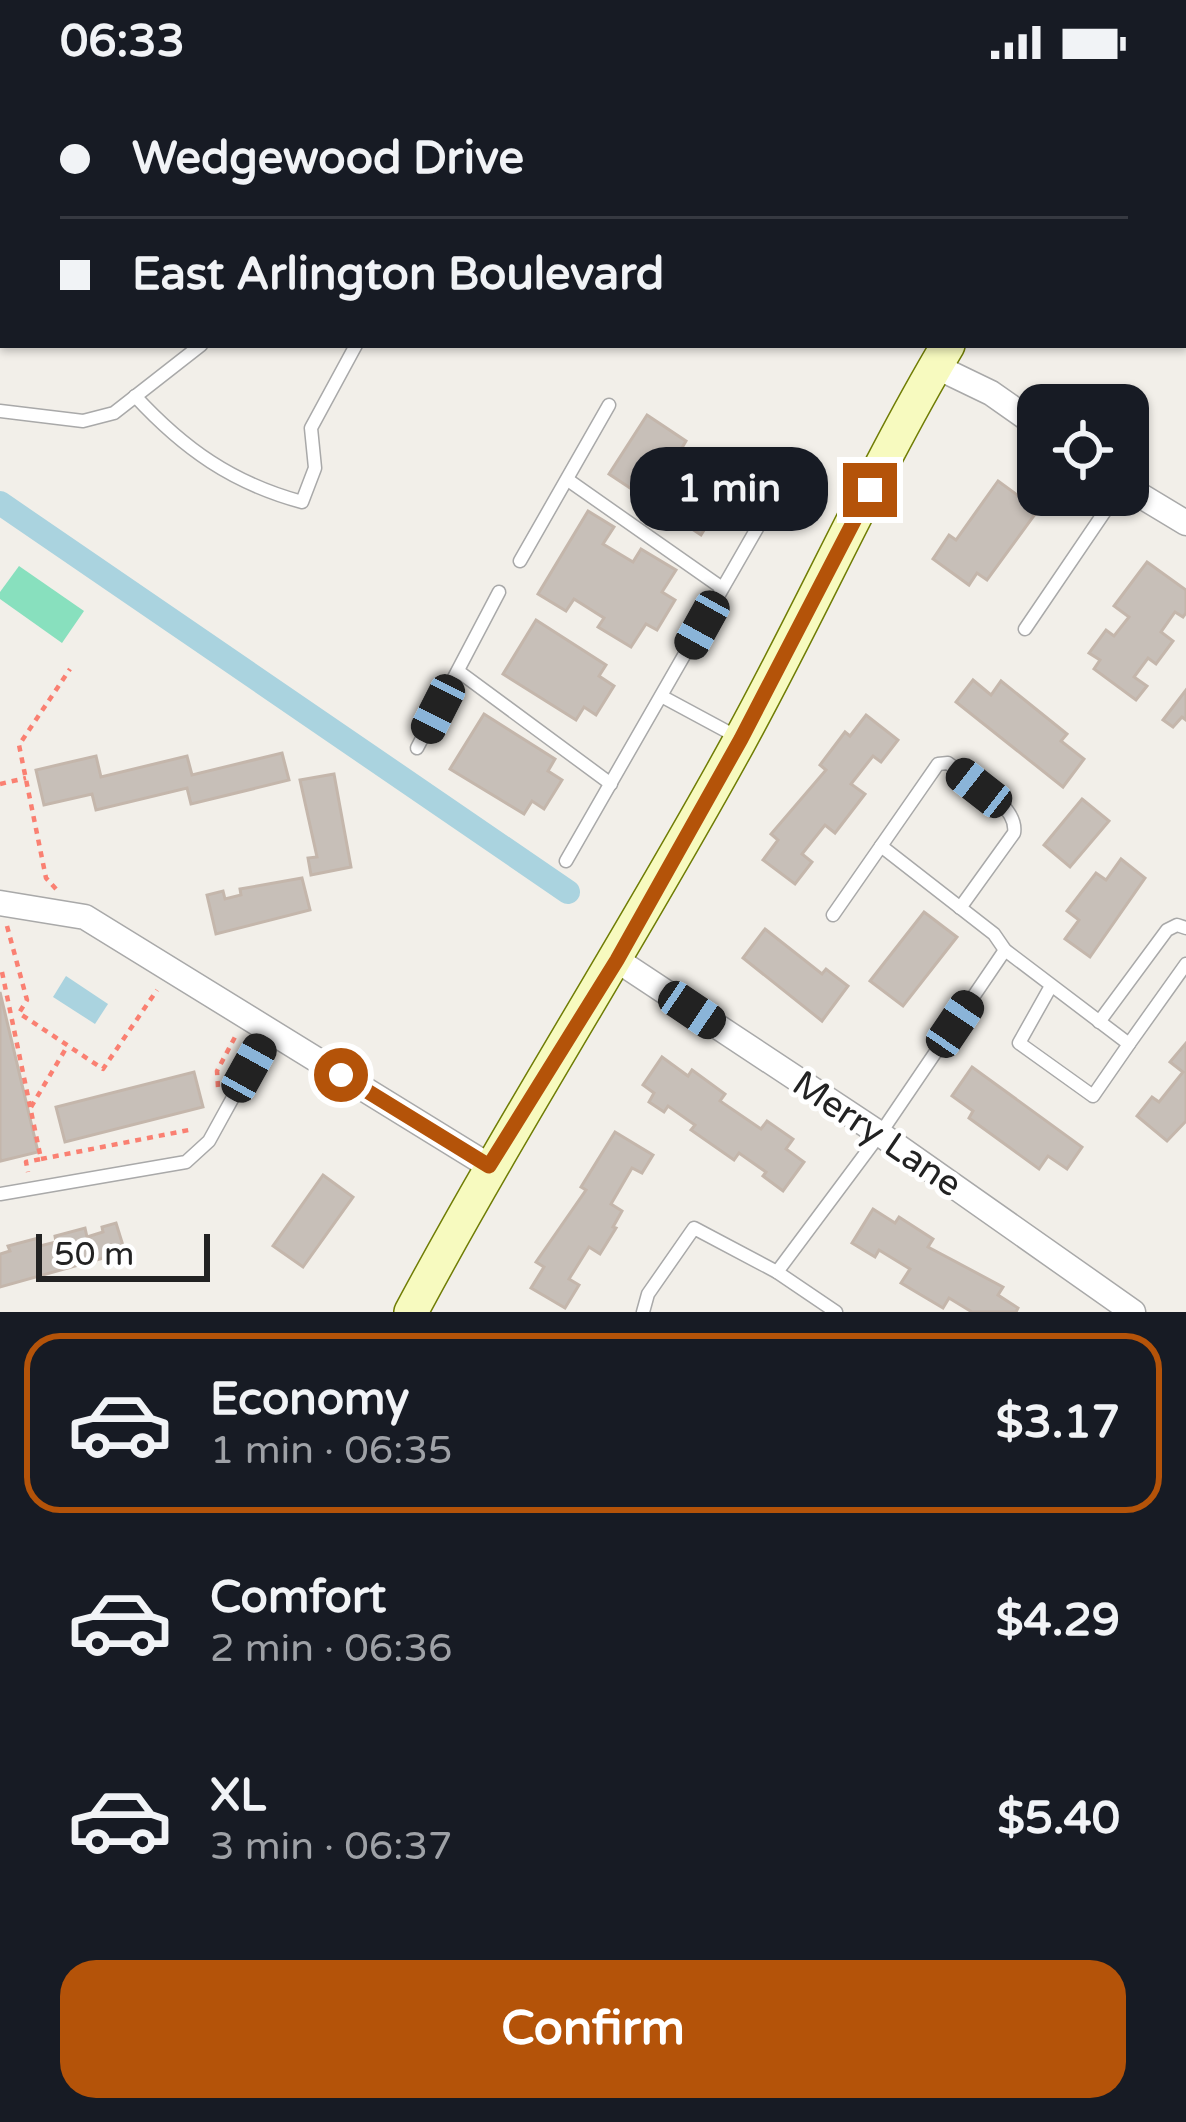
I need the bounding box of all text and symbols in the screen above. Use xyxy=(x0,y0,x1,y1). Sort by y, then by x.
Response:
text: 06:33 xyxy=(60,15,185,69)
text: Wedgewood Drive xyxy=(132,132,524,186)
text: East Arlington Boulevard xyxy=(132,248,664,302)
map controls xyxy=(1017,384,1149,516)
button: locate xyxy=(1017,384,1149,516)
callout: 1 min xyxy=(630,448,828,532)
route end xyxy=(843,463,897,517)
text: 1 min xyxy=(677,465,781,512)
car xyxy=(669,585,735,665)
car xyxy=(406,669,470,749)
car xyxy=(940,752,1018,824)
car xyxy=(652,975,732,1045)
car xyxy=(920,984,990,1064)
car xyxy=(216,1028,282,1108)
route start xyxy=(314,1048,368,1102)
street label: Merry Lane xyxy=(784,1062,970,1206)
scale bar xyxy=(36,1228,210,1281)
text: 50 m xyxy=(54,1235,134,1274)
icon: car xyxy=(66,1369,174,1477)
text: Economy xyxy=(210,1373,409,1427)
text: $3.17 xyxy=(996,1396,1120,1450)
text: 1 min · 06:35 xyxy=(210,1427,452,1474)
icon: car xyxy=(66,1567,174,1675)
text: Comfort xyxy=(210,1571,386,1625)
text: $4.29 xyxy=(996,1594,1120,1648)
text: 2 min · 06:36 xyxy=(210,1625,452,1672)
icon: car xyxy=(66,1765,174,1873)
text: XL xyxy=(210,1769,266,1823)
text: $5.40 xyxy=(997,1792,1120,1846)
text: 3 min · 06:37 xyxy=(210,1823,452,1870)
button: Confirm xyxy=(60,1960,1126,2098)

